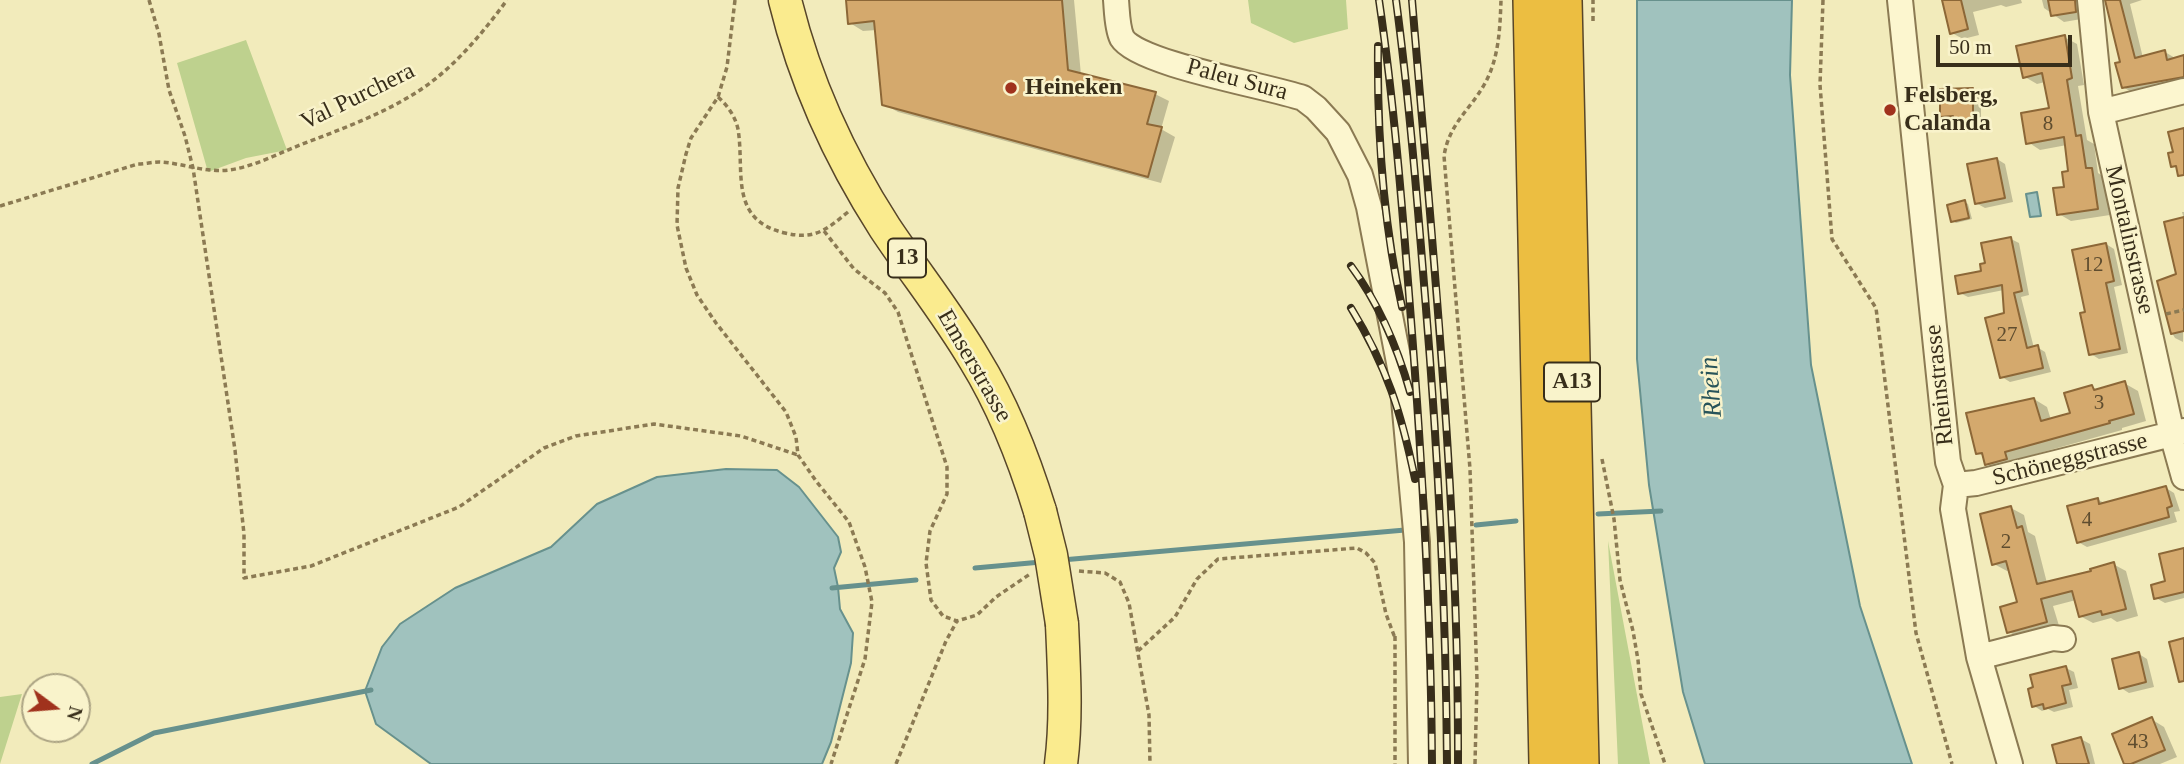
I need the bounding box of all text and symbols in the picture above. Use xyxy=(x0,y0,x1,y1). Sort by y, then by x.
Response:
scale bar xyxy=(1939,21,2076,65)
text: 50 m xyxy=(1949,35,1992,59)
street label: Paleu Sura xyxy=(1183,53,1291,107)
street label: Val Purchera xyxy=(296,57,420,137)
place label: Heineken xyxy=(1025,74,1122,102)
marker: Heineken xyxy=(1003,80,1019,96)
place label: Felsberg, Calanda xyxy=(1904,82,1998,138)
marker: Felsberg, Calanda xyxy=(1882,102,1898,118)
house number: 8 xyxy=(2043,111,2053,137)
street label: Montalinstrasse xyxy=(2098,163,2160,317)
road number: 13 xyxy=(888,238,926,278)
house number: 12 xyxy=(2082,252,2104,278)
street label: Emserstrasse xyxy=(930,305,1018,427)
house number: 27 xyxy=(1996,322,2018,348)
street label: Rheinstrasse xyxy=(1919,323,1961,447)
water label: Rhein xyxy=(1694,356,1730,418)
road number: A13 xyxy=(1544,362,1600,402)
house number: 3 xyxy=(2094,390,2104,416)
street label: Schöneggstrasse xyxy=(1990,427,2150,493)
house number: 4 xyxy=(2082,507,2092,533)
house number: 2 xyxy=(2001,529,2011,555)
north arrow xyxy=(21,673,91,743)
text: N xyxy=(63,704,87,723)
house number: 43 xyxy=(2128,729,2148,755)

